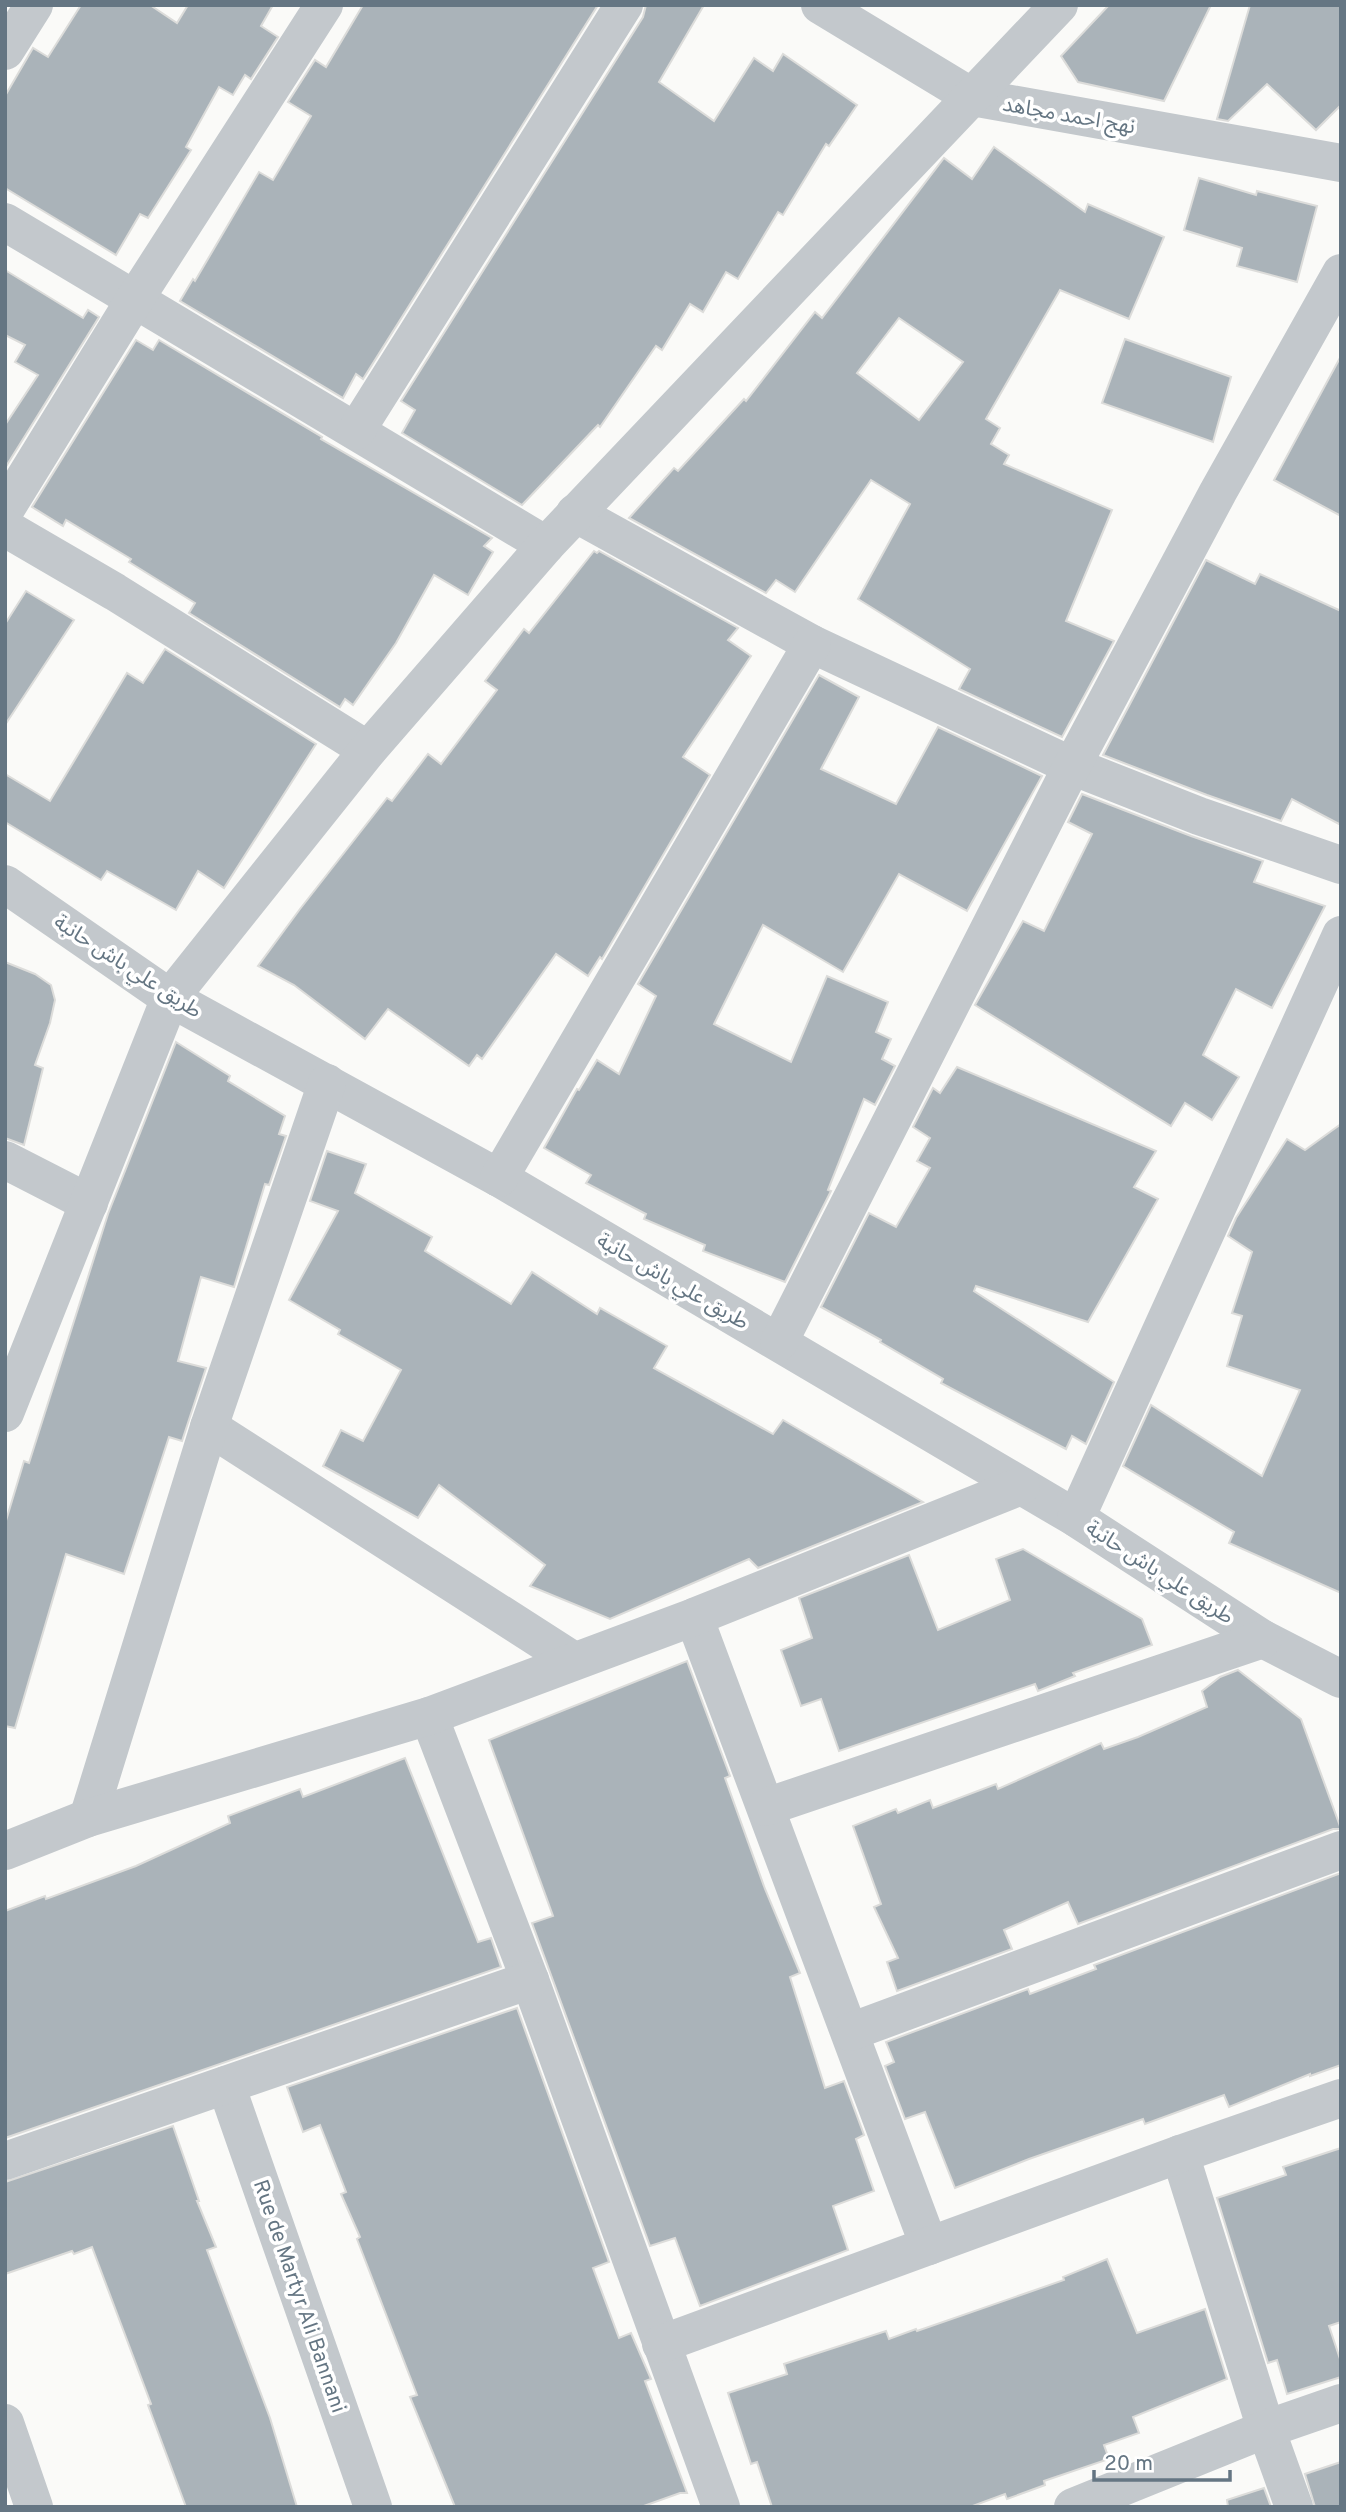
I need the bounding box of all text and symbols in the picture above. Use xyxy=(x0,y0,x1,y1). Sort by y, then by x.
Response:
street label: نهج احمد مجاهد xyxy=(1000,92,1137,141)
street label: طريق علي باش حانبة xyxy=(48,909,206,1026)
street label: طريق علي باش حانبة xyxy=(591,1228,753,1337)
street label: طريق علي باش حانبة xyxy=(1080,1515,1238,1632)
street label: Rue de Martyr Ali Bannani xyxy=(246,2176,351,2417)
scale bar xyxy=(1094,2438,1230,2482)
text: 20 m xyxy=(1104,2451,1153,2478)

